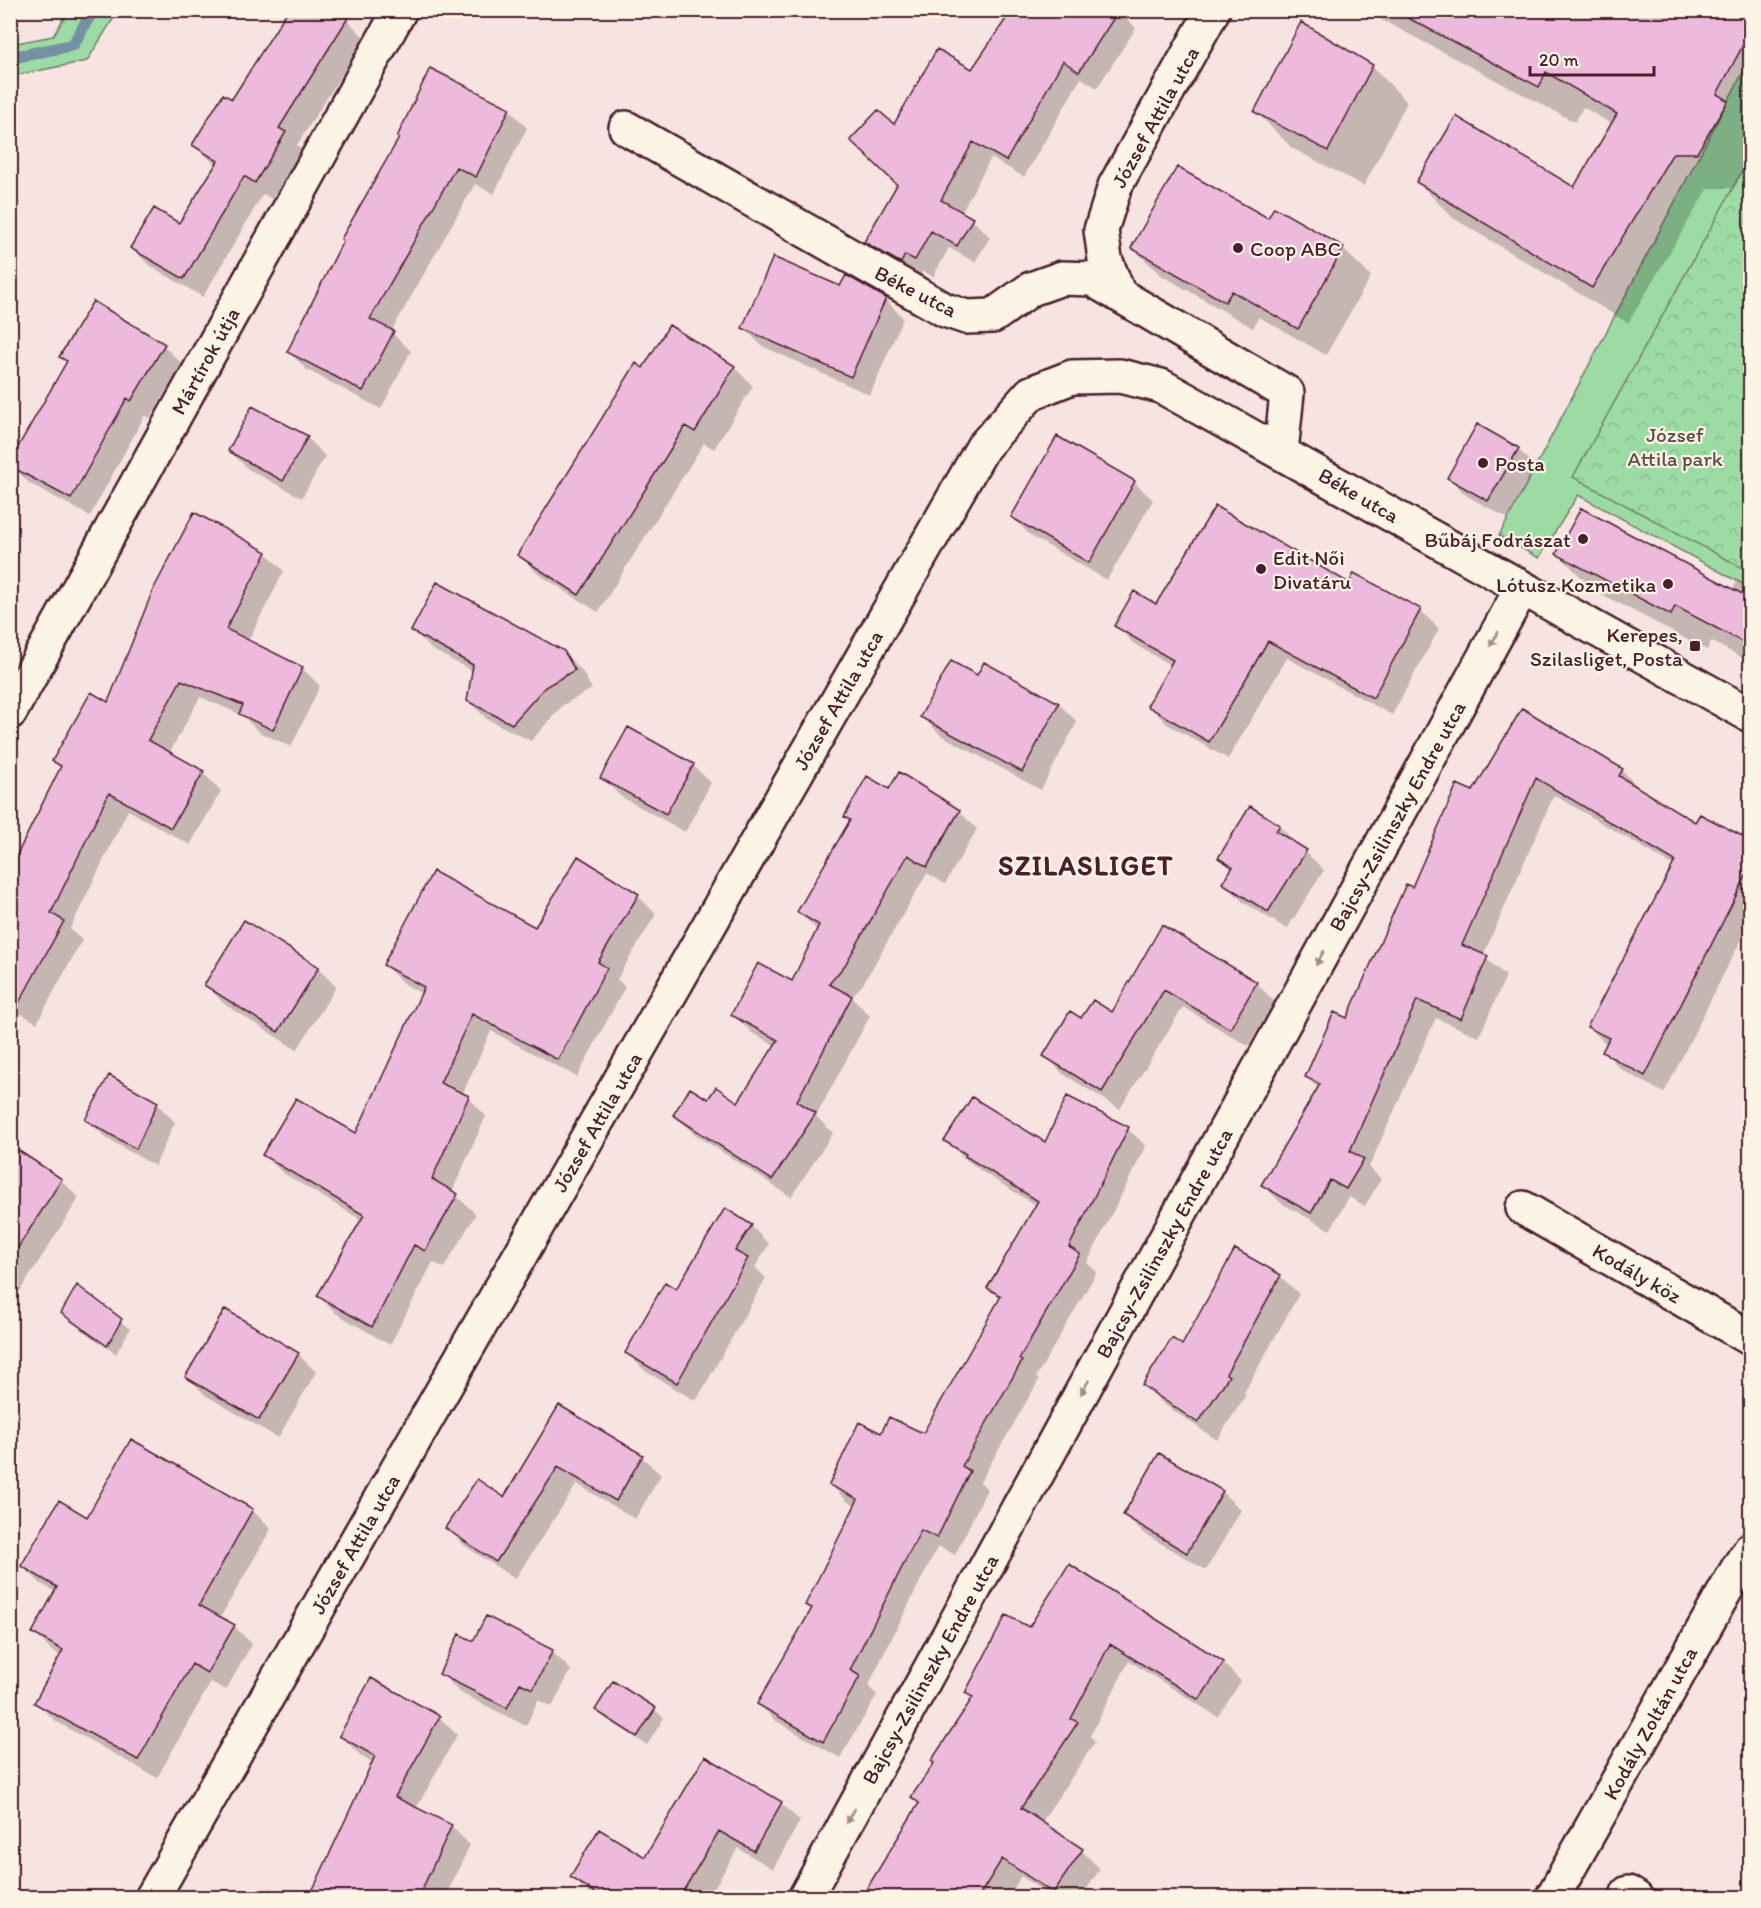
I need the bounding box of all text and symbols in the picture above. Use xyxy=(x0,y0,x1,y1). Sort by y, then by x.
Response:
scale bar xyxy=(1530,39,1654,77)
street label: József Attila utca xyxy=(1106,42,1204,192)
text: 20 m xyxy=(1539,49,1579,71)
place label: Coop ABC xyxy=(1250,236,1341,261)
marker: Coop ABC xyxy=(1231,241,1245,255)
street label: Béke utca xyxy=(871,260,961,322)
street label: Mártírok útja xyxy=(165,303,245,419)
park label: József Attila park xyxy=(1627,422,1723,471)
place label: Posta xyxy=(1495,451,1545,476)
marker: Posta xyxy=(1476,456,1490,470)
street label: Béke utca xyxy=(1314,462,1404,528)
place label: Bűbáj Fodrászat xyxy=(1424,527,1571,552)
marker: Bűbáj Fodrászat xyxy=(1576,532,1590,546)
place label: Edit Női Divatáru xyxy=(1273,545,1351,594)
marker: Edit Női Divatáru xyxy=(1254,562,1268,576)
place label: Lótusz Kozmetika xyxy=(1496,572,1656,597)
marker: Lótusz Kozmetika xyxy=(1661,577,1675,591)
place label: Kerepes, Szilasliget, Posta xyxy=(1530,622,1683,671)
street label: József Attila utca xyxy=(788,626,888,774)
one-way arrow xyxy=(1489,631,1499,648)
marker: Kerepes, Szilasliget, Posta xyxy=(1688,639,1702,653)
street label: Bajcsy-Zsilinszky Endre utca xyxy=(1323,697,1471,935)
district label: SZILASLIGET xyxy=(998,849,1174,882)
one-way arrow xyxy=(1315,949,1325,966)
street label: József Attila utca xyxy=(547,1048,647,1196)
street label: Bajcsy-Zsilinszky Endre utca xyxy=(1090,1124,1238,1362)
street label: Kodály köz xyxy=(1588,1238,1686,1309)
one-way arrow xyxy=(1080,1378,1090,1395)
street label: József Attila utca xyxy=(305,1470,405,1618)
street label: Bajcsy-Zsilinszky Endre utca xyxy=(856,1550,1004,1788)
street label: Kodály Zoltán utca xyxy=(1598,1642,1702,1804)
one-way arrow xyxy=(845,1807,855,1824)

